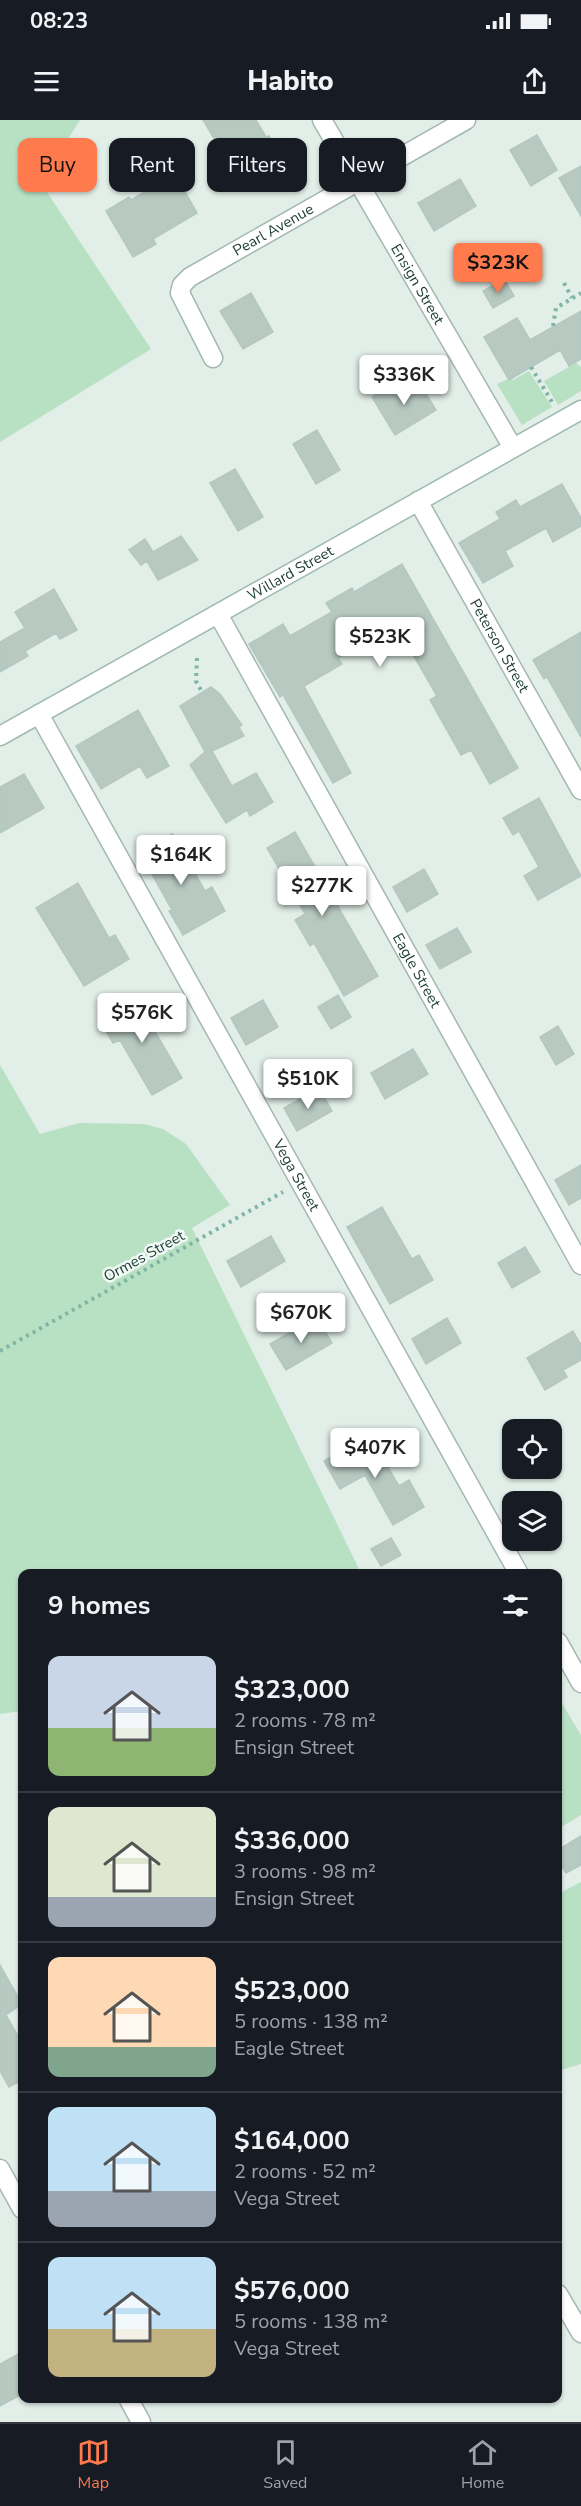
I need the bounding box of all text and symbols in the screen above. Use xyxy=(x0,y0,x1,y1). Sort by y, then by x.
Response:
text: 08:23 xyxy=(30,6,88,36)
text: Habito xyxy=(247,63,334,100)
icon: menu xyxy=(30,65,63,98)
icon: share xyxy=(518,65,551,98)
chip: Buy xyxy=(18,138,97,192)
chip: Rent xyxy=(109,138,195,192)
chip: Filters xyxy=(207,138,307,192)
chip: New xyxy=(319,138,406,192)
street label: Pearl Avenue xyxy=(229,199,317,261)
street label: Ensign Street xyxy=(386,240,449,329)
pin: $323K xyxy=(456,243,540,294)
text: $323K xyxy=(467,249,529,276)
pin: $336K xyxy=(362,355,446,406)
text: $336K xyxy=(373,361,435,388)
street label: Willard Street xyxy=(244,541,338,605)
street label: Peterson Street xyxy=(465,595,534,697)
pin: $523K xyxy=(338,617,422,668)
text: $523K xyxy=(349,623,411,650)
pin: $164K xyxy=(139,835,223,886)
text: $164K xyxy=(150,841,212,868)
pin: $277K xyxy=(280,866,364,917)
text: $277K xyxy=(291,872,353,899)
street label: Eagle Street xyxy=(388,929,446,1012)
pin: $576K xyxy=(100,993,184,1044)
text: $576K xyxy=(111,999,173,1026)
pin: $510K xyxy=(266,1059,350,1110)
text: $510K xyxy=(277,1065,339,1092)
street label: Vega Street xyxy=(268,1135,325,1215)
street label: Ormes Street xyxy=(100,1225,189,1286)
pin: $670K xyxy=(259,1293,343,1344)
text: $670K xyxy=(270,1299,332,1326)
map controls xyxy=(502,1419,562,1551)
button: locate xyxy=(502,1419,562,1479)
pin: $407K xyxy=(333,1428,417,1479)
text: $407K xyxy=(344,1434,406,1461)
button: layers xyxy=(502,1491,562,1551)
text: 9 homes xyxy=(48,1588,150,1623)
icon: filters xyxy=(499,1589,532,1622)
text: $323,000 xyxy=(234,1672,350,1707)
icon: home xyxy=(96,1680,168,1752)
text: 2 rooms · 78 m² xyxy=(234,1707,376,1734)
text: Ensign Street xyxy=(234,1734,354,1761)
text: $336,000 xyxy=(234,1823,350,1858)
icon: home xyxy=(96,1831,168,1903)
text: 3 rooms · 98 m² xyxy=(234,1858,376,1885)
text: Ensign Street xyxy=(234,1885,354,1912)
text: $523,000 xyxy=(234,1973,350,2008)
icon: home xyxy=(96,1981,168,2053)
text: 5 rooms · 138 m² xyxy=(234,2008,388,2035)
text: Eagle Street xyxy=(234,2035,344,2062)
text: $164,000 xyxy=(234,2123,350,2158)
icon: home xyxy=(96,2131,168,2203)
text: 2 rooms · 52 m² xyxy=(234,2158,376,2185)
text: Vega Street xyxy=(234,2185,339,2212)
text: $576,000 xyxy=(234,2273,350,2308)
icon: home xyxy=(96,2281,168,2353)
text: 5 rooms · 138 m² xyxy=(234,2308,388,2335)
text: Vega Street xyxy=(234,2335,339,2362)
tab: Map xyxy=(77,2436,110,2494)
tab: Saved xyxy=(263,2436,307,2494)
tab: Home xyxy=(461,2436,504,2494)

